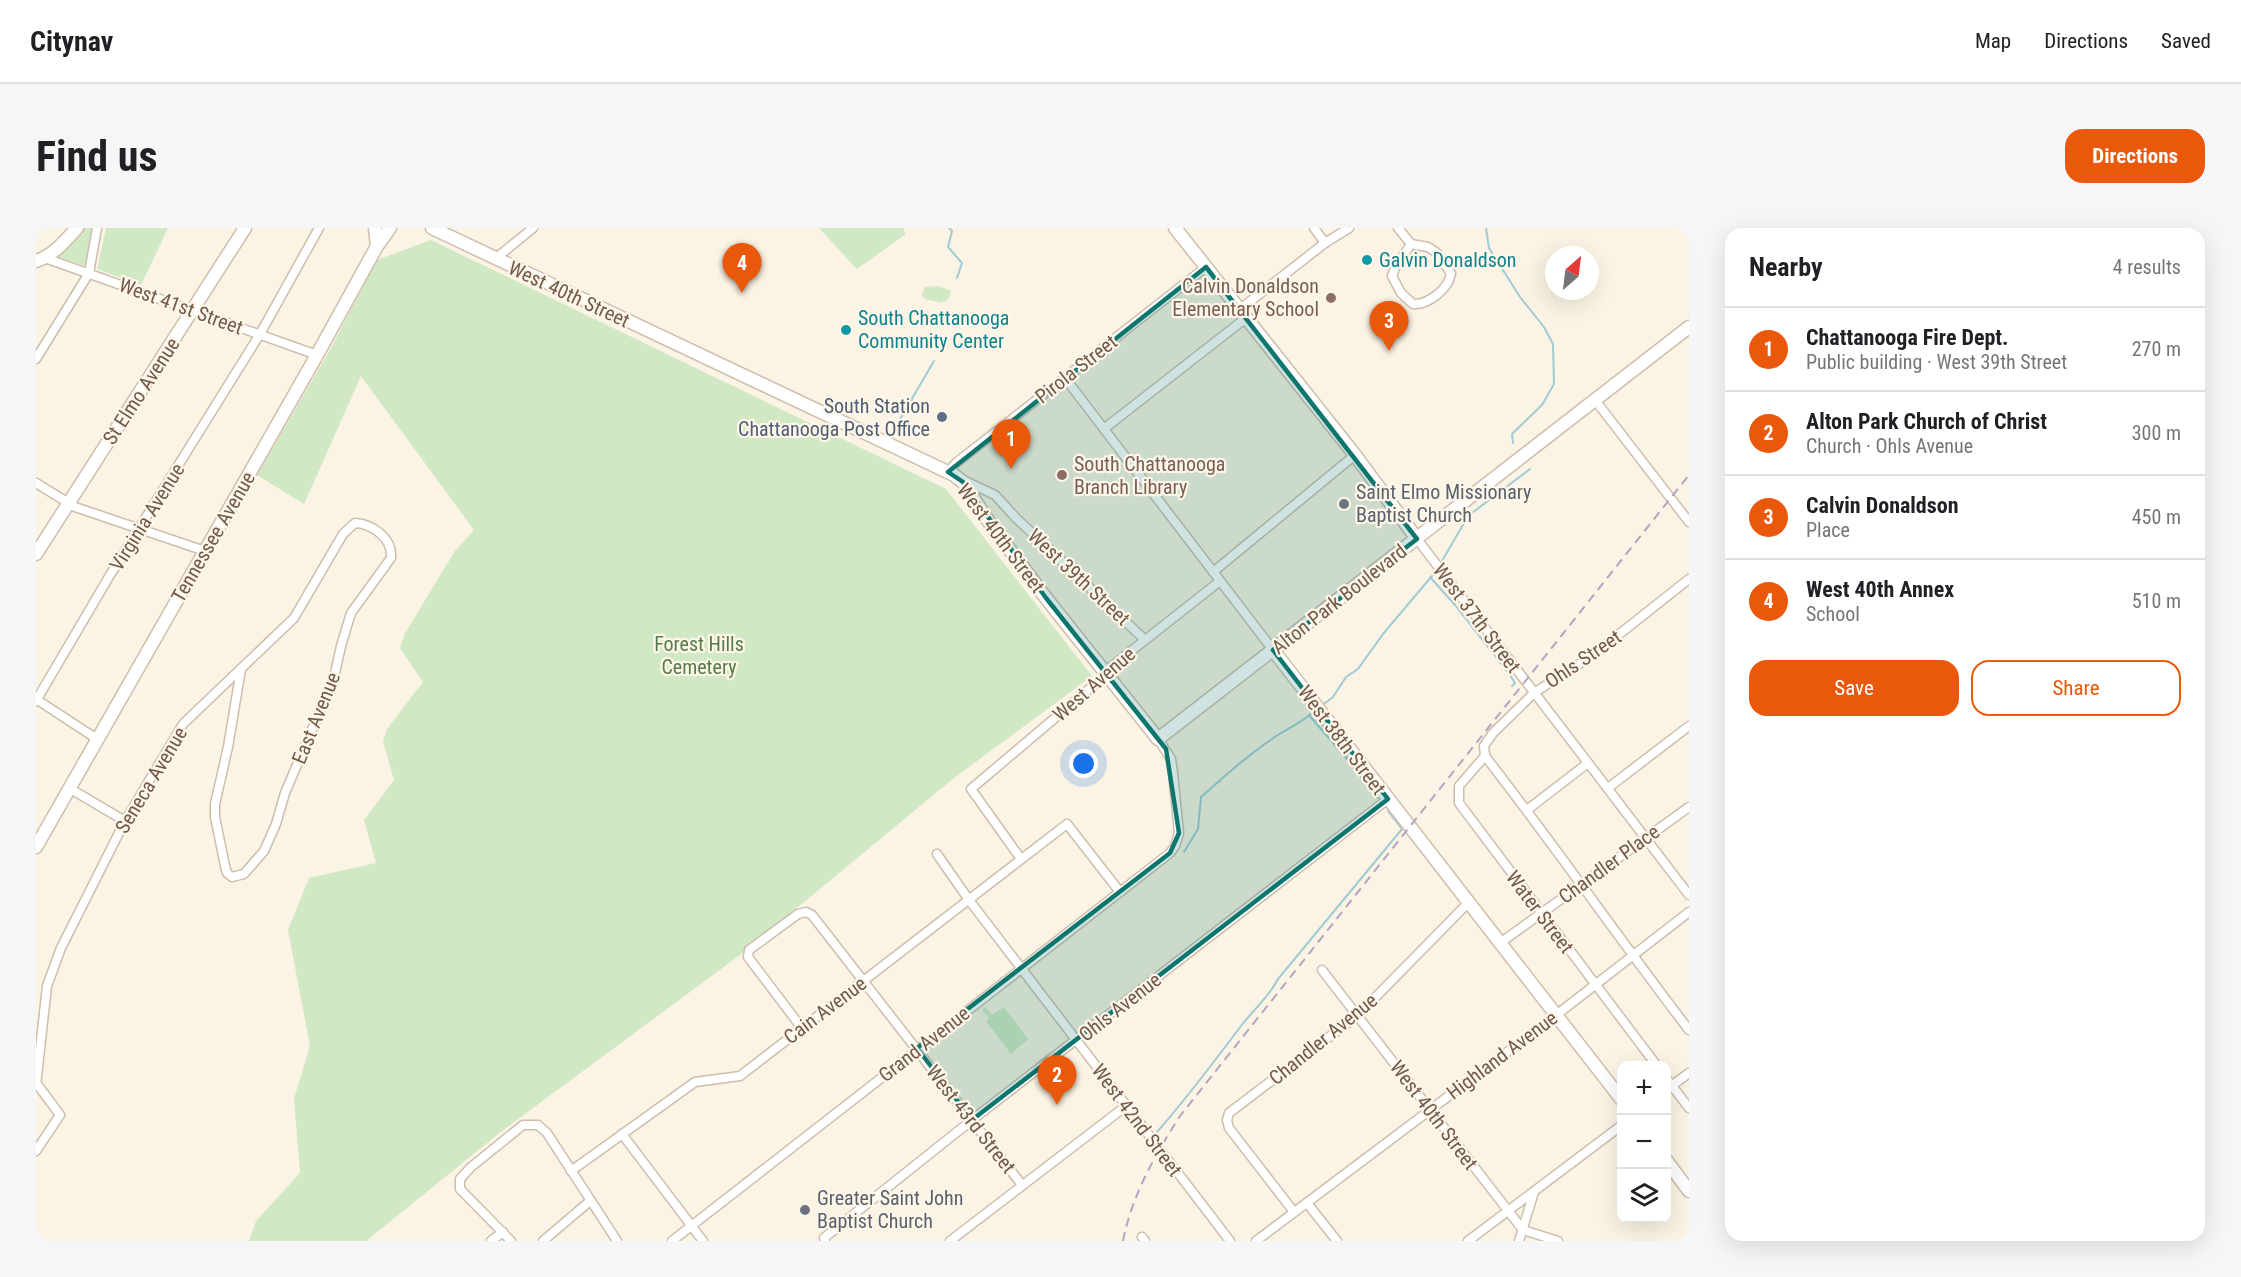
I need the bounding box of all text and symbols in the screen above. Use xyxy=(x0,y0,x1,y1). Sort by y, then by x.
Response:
text: Citynav xyxy=(30,25,113,58)
text: Map xyxy=(1975,29,2011,53)
text: Directions xyxy=(2044,29,2128,53)
text: Saved xyxy=(2161,29,2211,53)
button: Directions xyxy=(2065,129,2205,183)
text: Find us xyxy=(36,132,157,181)
pin: 4 xyxy=(722,244,762,293)
north arrow xyxy=(1545,246,1599,300)
place label: Galvin Donaldson xyxy=(1379,248,1517,272)
text: Nearby xyxy=(1749,252,1823,282)
marker: Galvin Donaldson xyxy=(1360,253,1374,267)
text: 4 results xyxy=(2113,255,2181,279)
street label: West 40th Street xyxy=(505,256,633,333)
street label: West 41st Street xyxy=(116,272,246,340)
place label: Calvin Donaldson Elementary School xyxy=(1172,274,1319,321)
marker: Calvin Donaldson Elementary School xyxy=(1324,291,1338,305)
pin: 3 xyxy=(1370,302,1408,351)
place label: South Chattanooga Community Center xyxy=(858,306,1009,353)
marker: South Chattanooga Community Center xyxy=(839,323,853,337)
text: Chattanooga Fire Dept. xyxy=(1806,325,2009,350)
street label: Pirola Street xyxy=(1030,330,1122,408)
street label: St Elmo Avenue xyxy=(98,333,184,449)
text: 1 xyxy=(1763,337,1774,361)
text: 270 m xyxy=(2132,337,2181,361)
text: Public building · West 39th Street xyxy=(1806,350,2067,374)
place label: South Station Chattanooga Post Office xyxy=(738,394,930,441)
text: Alton Park Church of Christ xyxy=(1806,409,2047,434)
marker: South Station Chattanooga Post Office xyxy=(935,410,949,424)
pin: 1 xyxy=(992,420,1030,469)
text: 2 xyxy=(1763,421,1774,445)
text: 300 m xyxy=(2132,421,2181,445)
text: Church · Ohls Avenue xyxy=(1806,434,1973,458)
place label: South Chattanooga Branch Library xyxy=(1074,452,1225,499)
street label: Virginia Avenue xyxy=(104,459,190,575)
street label: Tennessee Avenue xyxy=(166,467,260,607)
marker: South Chattanooga Branch Library xyxy=(1055,468,1069,482)
street label: West 40th Street xyxy=(952,479,1050,597)
place label: Saint Elmo Missionary Baptist Church xyxy=(1356,480,1531,527)
text: Calvin Donaldson xyxy=(1806,493,1959,518)
marker: Saint Elmo Missionary Baptist Church xyxy=(1337,497,1351,511)
text: 3 xyxy=(1763,505,1774,529)
text: 450 m xyxy=(2132,505,2181,529)
text: Place xyxy=(1806,518,1850,542)
street label: West 39th Street xyxy=(1023,524,1135,630)
street label: Alton Park Boulevard xyxy=(1267,539,1411,659)
street label: West 37th Street xyxy=(1428,559,1526,677)
text: West 40th Annex xyxy=(1806,577,1954,602)
text: 4 xyxy=(1763,589,1774,613)
text: 510 m xyxy=(2132,589,2181,613)
text: School xyxy=(1806,602,1860,626)
street label: Ohls Street xyxy=(1540,625,1626,693)
park label: Forest Hills Cemetery xyxy=(654,632,744,679)
street label: West Avenue xyxy=(1048,642,1140,726)
button: Save xyxy=(1749,660,1959,716)
button: Share xyxy=(1971,660,2181,716)
street label: East Avenue xyxy=(287,669,345,767)
street label: West 38th Street xyxy=(1293,681,1391,799)
street label: Seneca Avenue xyxy=(110,722,192,838)
your location xyxy=(1069,749,1098,778)
street label: Chandler Place xyxy=(1554,819,1664,909)
street label: Water Street xyxy=(1501,866,1579,958)
street label: Ohls Avenue xyxy=(1074,968,1166,1046)
street label: Cain Avenue xyxy=(779,971,871,1049)
street label: Chandler Avenue xyxy=(1264,988,1382,1090)
street label: Grand Avenue xyxy=(874,1001,974,1087)
street label: Highland Avenue xyxy=(1442,1006,1562,1104)
pin: 2 xyxy=(1038,1056,1076,1105)
street label: West 40th Street xyxy=(1385,1056,1483,1174)
street label: West 42nd Street xyxy=(1087,1059,1187,1181)
street label: West 43rd Street xyxy=(921,1060,1021,1178)
map controls xyxy=(1617,1061,1671,1223)
button: + xyxy=(1617,1061,1671,1115)
button: − xyxy=(1617,1115,1671,1169)
button: layers xyxy=(1617,1169,1671,1223)
place label: Greater Saint John Baptist Church xyxy=(817,1186,963,1233)
marker: Greater Saint John Baptist Church xyxy=(798,1203,812,1217)

